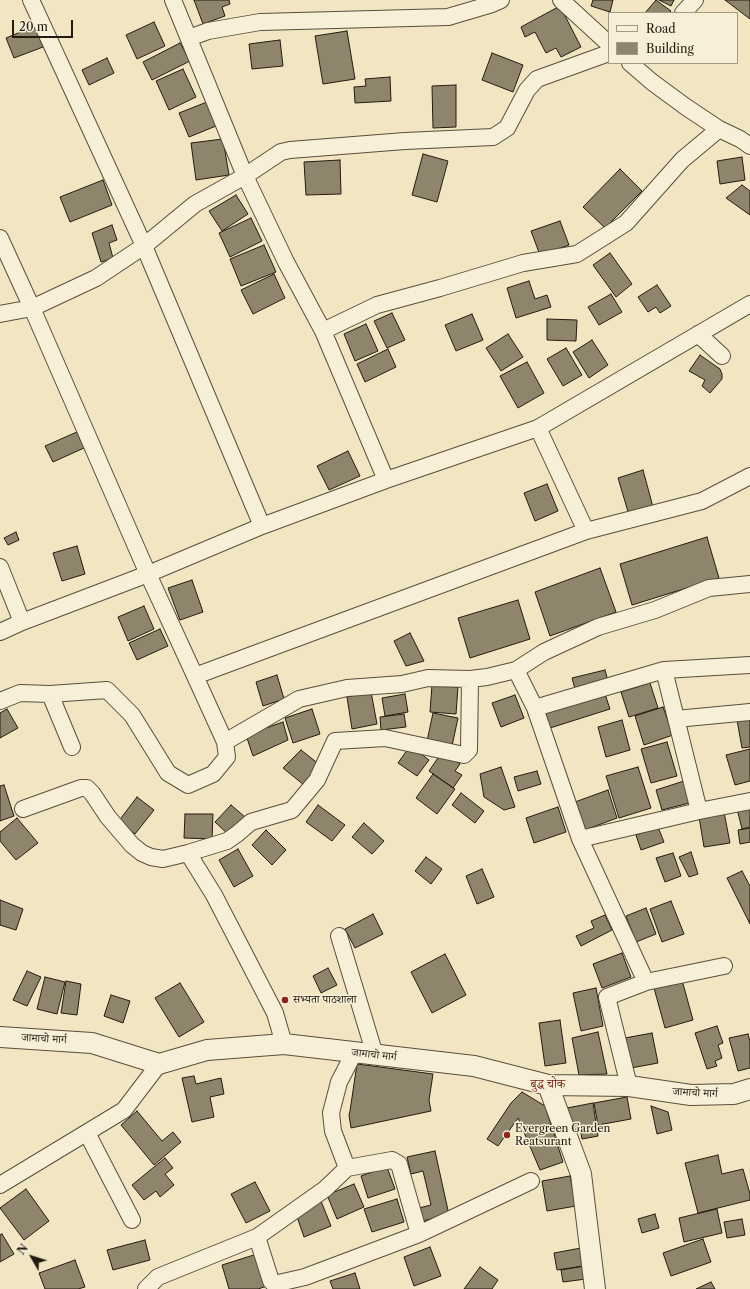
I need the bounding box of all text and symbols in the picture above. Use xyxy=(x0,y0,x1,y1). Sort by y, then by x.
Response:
scale bar xyxy=(14,12,75,38)
legend xyxy=(608,12,738,64)
text: 20 m xyxy=(19,19,48,34)
text: Road xyxy=(646,21,676,36)
text: Building xyxy=(646,41,694,56)
place label: सभ्यता पाठशाला xyxy=(293,993,356,1007)
marker: सभ्यता पाठशाला xyxy=(280,995,290,1005)
street label: जामाचो मार्ग xyxy=(21,1031,67,1047)
street label: जामाचो मार्ग xyxy=(351,1046,397,1064)
district label: बुद्ध चोक xyxy=(531,1078,565,1092)
street label: जामाचो मार्ग xyxy=(672,1085,718,1101)
place label: Evergreen Garden Reatsurant xyxy=(515,1122,610,1148)
marker: Evergreen Garden Reatsurant xyxy=(502,1130,512,1140)
north arrow xyxy=(12,1237,52,1277)
text: N xyxy=(14,1241,31,1258)

